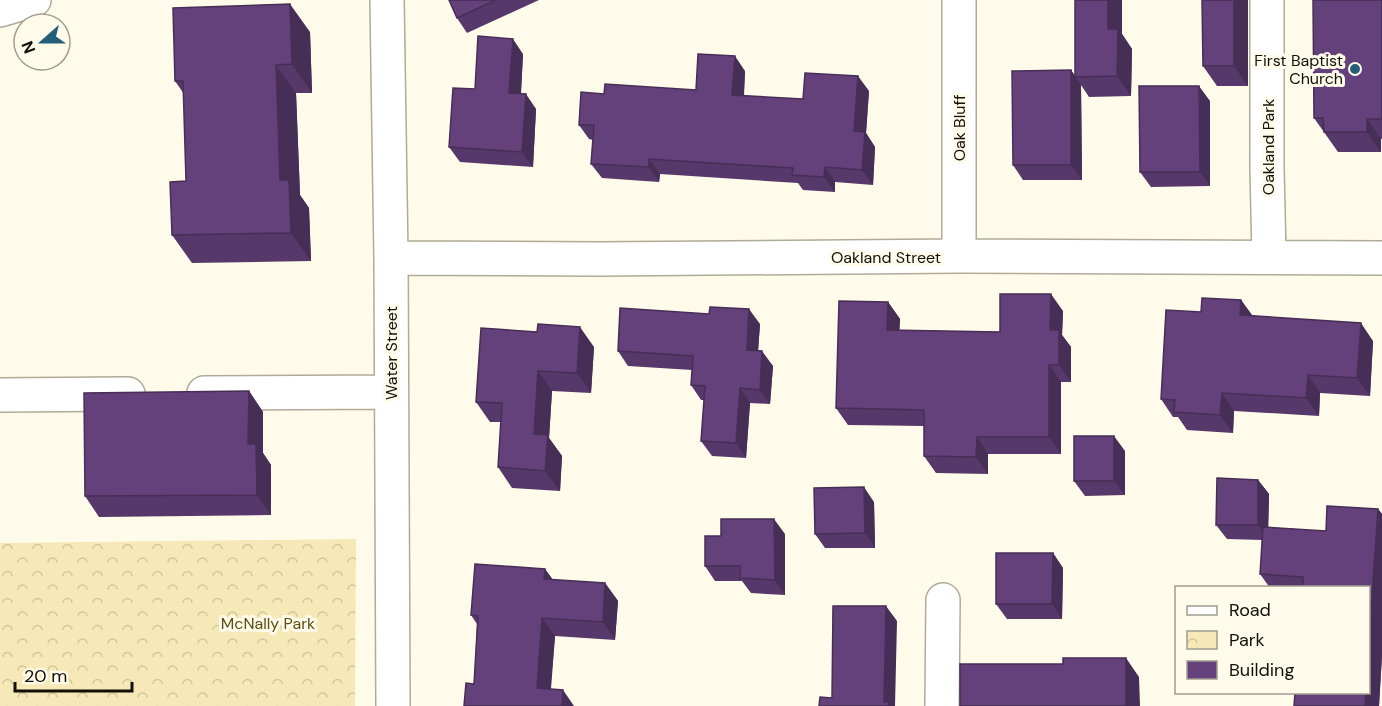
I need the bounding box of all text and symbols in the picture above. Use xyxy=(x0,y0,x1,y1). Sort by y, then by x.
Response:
north arrow xyxy=(12,12,72,72)
text: N xyxy=(17,38,40,56)
place label: First Baptist Church xyxy=(1254,50,1343,89)
marker: First Baptist Church xyxy=(1348,62,1362,76)
street label: Oak Bluff xyxy=(949,95,970,161)
street label: Oakland Park xyxy=(1258,99,1279,195)
street label: Oakland Street xyxy=(831,247,941,268)
street label: Water Street xyxy=(381,306,402,400)
legend xyxy=(1175,586,1370,694)
text: Road xyxy=(1229,598,1271,622)
park label: McNally Park xyxy=(221,613,315,634)
text: Park xyxy=(1229,628,1265,652)
scale bar xyxy=(15,655,132,693)
text: Building xyxy=(1229,658,1294,682)
text: 20 m xyxy=(24,664,67,688)

